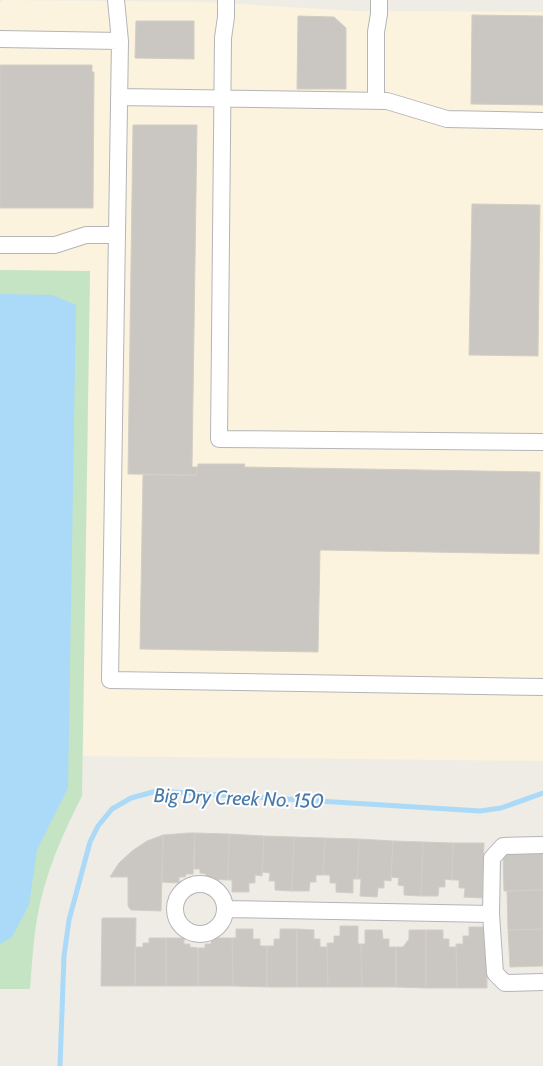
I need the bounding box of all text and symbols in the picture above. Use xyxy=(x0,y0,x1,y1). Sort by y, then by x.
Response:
water label: Big Dry Creek No. 150 xyxy=(153,783,325,813)

